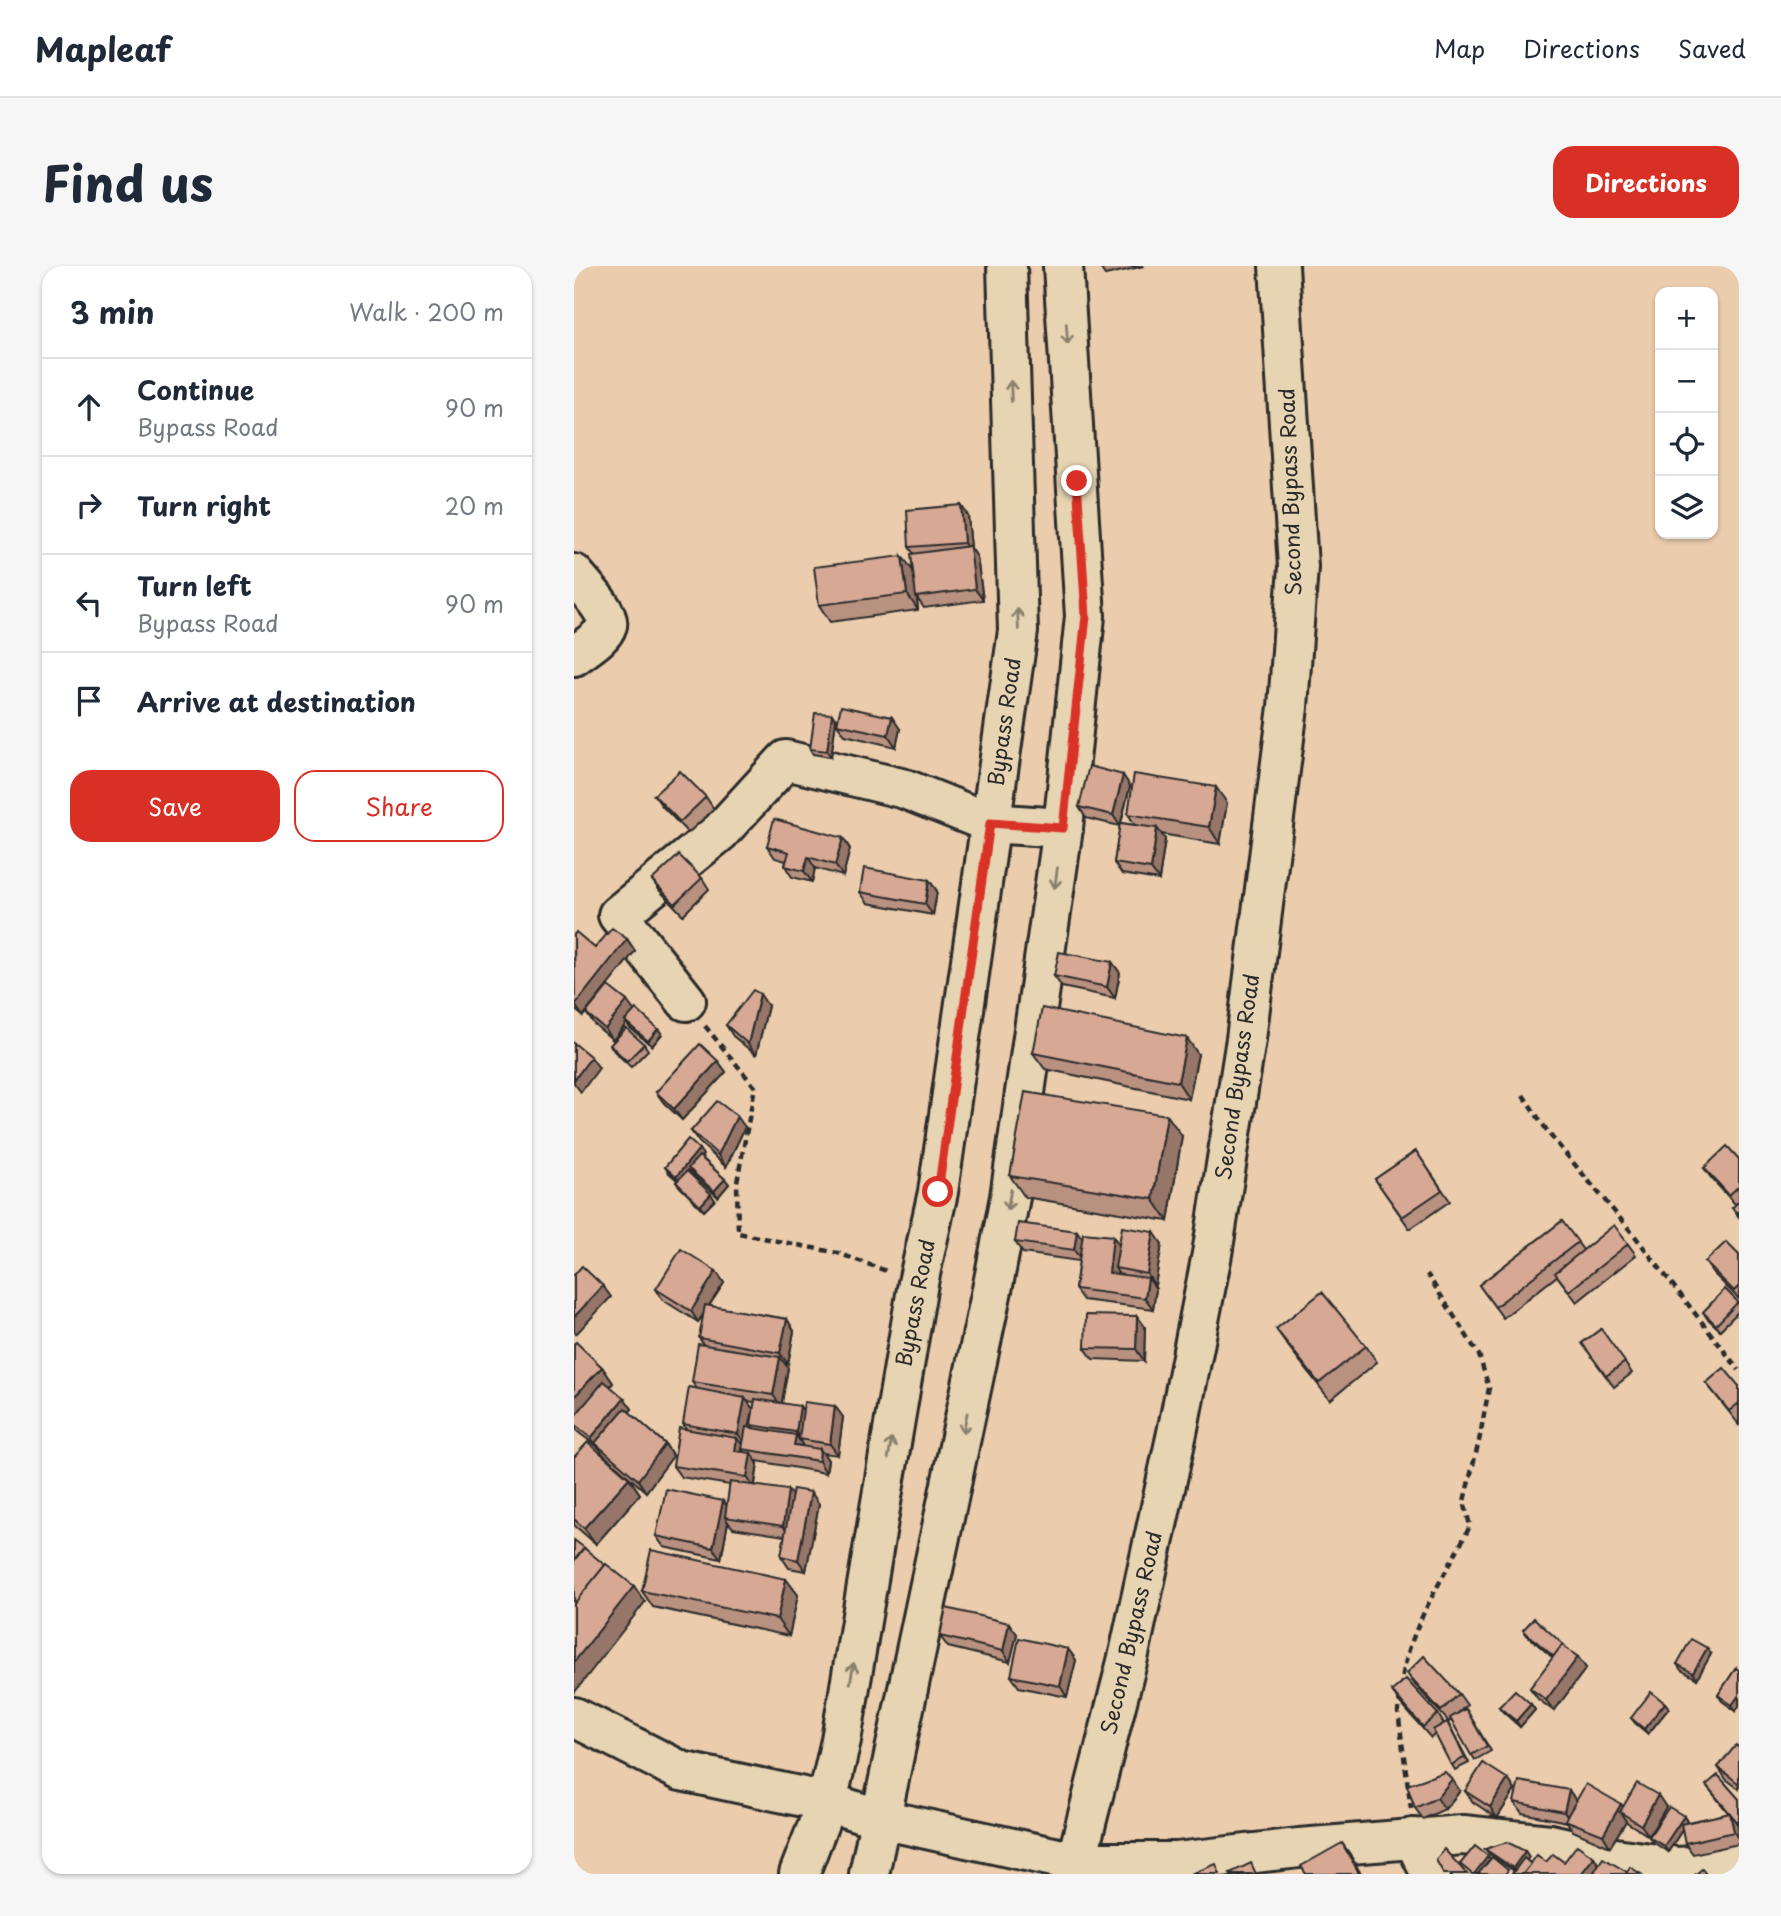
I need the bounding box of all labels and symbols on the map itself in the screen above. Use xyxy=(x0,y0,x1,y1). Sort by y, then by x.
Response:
one-way arrow xyxy=(1061,322,1074,345)
one-way arrow xyxy=(1004,380,1018,403)
street label: Second Bypass Road xyxy=(1269,388,1309,597)
route end xyxy=(1061,465,1092,496)
one-way arrow xyxy=(1011,607,1024,630)
street label: Bypass Road xyxy=(978,655,1028,788)
one-way arrow xyxy=(1049,866,1062,889)
street label: Second Bypass Road xyxy=(1206,972,1266,1182)
route start xyxy=(922,1176,953,1207)
one-way arrow xyxy=(1002,1188,1015,1211)
street label: Bypass Road xyxy=(886,1236,942,1369)
one-way arrow xyxy=(957,1411,971,1434)
one-way arrow xyxy=(884,1437,897,1460)
street label: Second Bypass Road xyxy=(1091,1528,1169,1737)
one-way arrow xyxy=(846,1662,859,1685)

